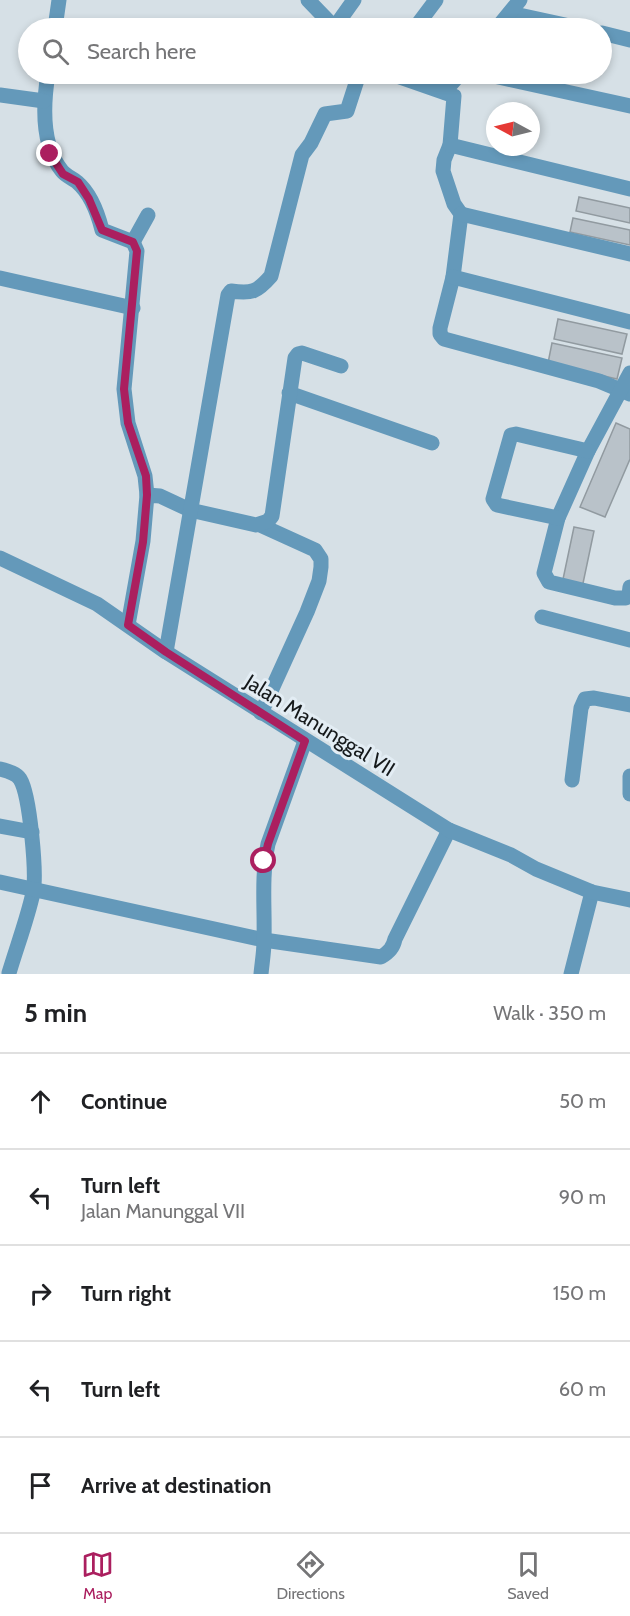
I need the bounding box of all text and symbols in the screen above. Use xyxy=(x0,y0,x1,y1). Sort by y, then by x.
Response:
search box xyxy=(18,18,612,84)
icon: search xyxy=(39,35,72,68)
text: Search here xyxy=(87,38,196,65)
north arrow xyxy=(486,102,540,156)
route end xyxy=(36,140,62,166)
street label: Jalan Manunggal VII xyxy=(239,668,400,781)
route start xyxy=(250,847,276,873)
text: 5 min xyxy=(24,997,87,1029)
text: Walk · 350 m xyxy=(493,1001,606,1025)
icon: ahead xyxy=(24,1085,57,1118)
text: Continue xyxy=(81,1088,167,1115)
text: 50 m xyxy=(559,1089,606,1113)
text: Turn left xyxy=(81,1172,160,1199)
icon: left xyxy=(24,1181,57,1214)
text: 90 m xyxy=(559,1185,606,1209)
text: Jalan Manunggal VII xyxy=(81,1199,245,1223)
icon: right xyxy=(24,1277,57,1310)
text: Turn right xyxy=(81,1280,171,1307)
text: 150 m xyxy=(553,1281,606,1305)
icon: left xyxy=(24,1373,57,1406)
text: Turn left xyxy=(81,1376,160,1403)
text: 60 m xyxy=(559,1377,606,1401)
icon: arrive xyxy=(24,1469,57,1502)
text: Arrive at destination xyxy=(81,1472,271,1499)
tab: Map xyxy=(81,1548,114,1603)
tab: Directions xyxy=(277,1548,345,1603)
tab: Saved xyxy=(507,1548,549,1603)

